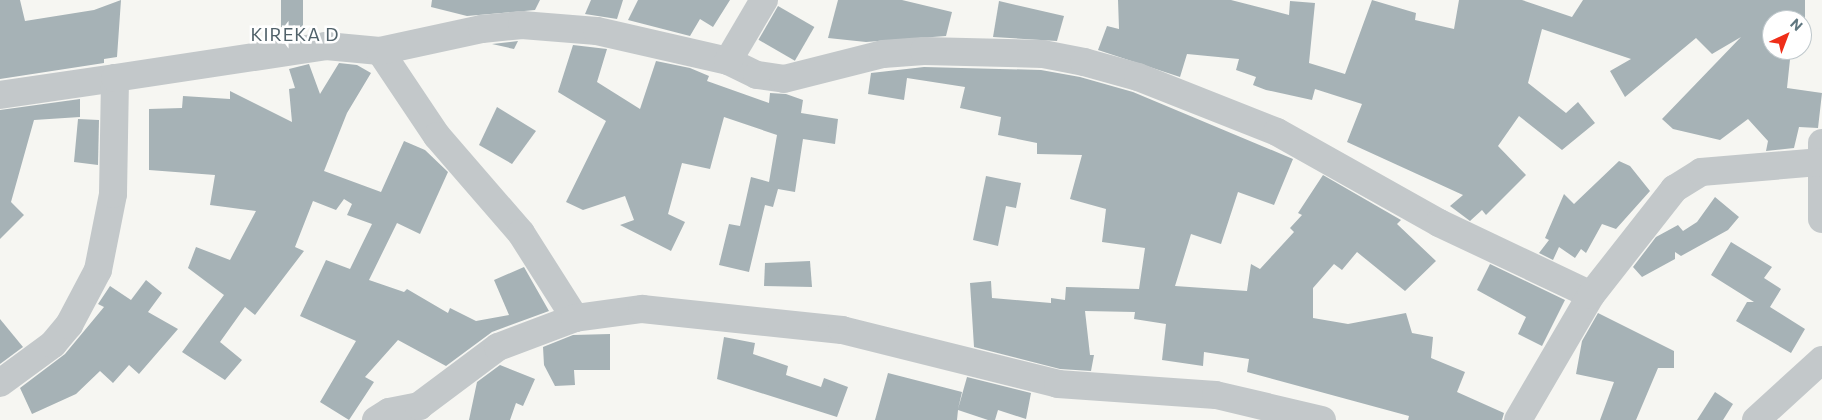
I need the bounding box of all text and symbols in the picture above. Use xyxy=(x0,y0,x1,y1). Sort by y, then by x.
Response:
north arrow xyxy=(1762,10,1812,60)
text: N xyxy=(1787,15,1807,34)
district label: KIREKA D xyxy=(249,23,341,45)

